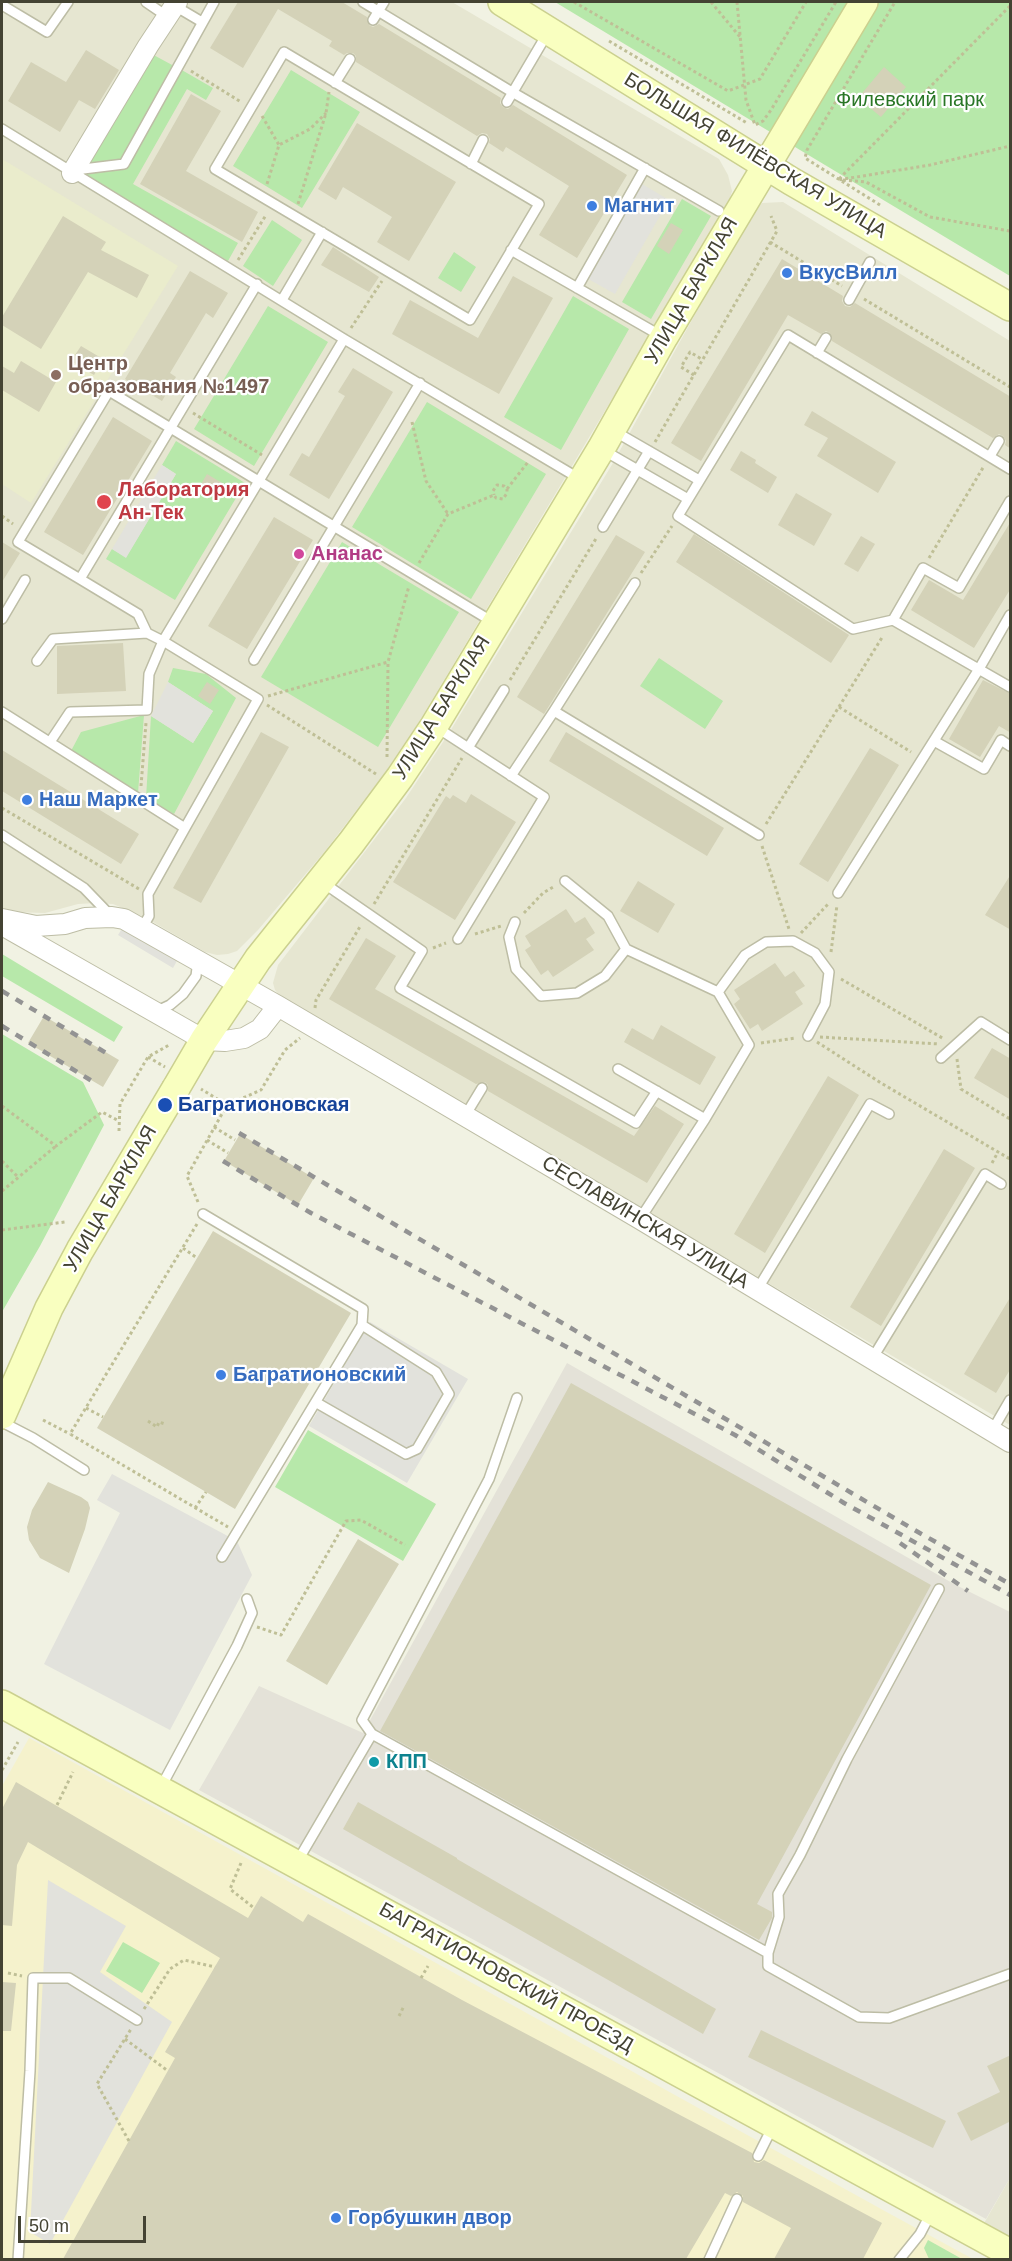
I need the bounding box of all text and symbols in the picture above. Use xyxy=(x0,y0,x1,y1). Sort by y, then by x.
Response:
street label: БОЛЬШАЯ ФИЛЁВСКАЯ УЛИЦА xyxy=(619,68,891,244)
park label: Филевский парк xyxy=(836,88,984,112)
place label: Магнит xyxy=(604,194,675,218)
marker: Магнит xyxy=(585,199,599,213)
street label: УЛИЦА БАРКЛАЯ xyxy=(640,213,744,369)
place label: ВкусВилл xyxy=(799,261,897,285)
marker: ВкусВилл xyxy=(780,266,794,280)
place label: Центр образования №1497 xyxy=(68,352,269,399)
marker: Центр образования №1497 xyxy=(49,368,63,382)
place label: Лаборатория Ан-Тек xyxy=(118,478,249,525)
marker: Лаборатория Ан-Тек xyxy=(95,493,113,511)
place label: Ананас xyxy=(311,542,383,566)
marker: Ананас xyxy=(292,547,306,561)
street label: УЛИЦА БАРКЛАЯ xyxy=(388,632,496,784)
place label: Наш Маркет xyxy=(39,788,158,812)
marker: Наш Маркет xyxy=(20,793,34,807)
place label: Багратионовская xyxy=(178,1093,349,1117)
marker: Багратионовская xyxy=(156,1096,174,1114)
street label: УЛИЦА БАРКЛАЯ xyxy=(59,1121,163,1277)
street label: СЕСЛАВИНСКАЯ УЛИЦА xyxy=(537,1152,753,1294)
place label: Багратионовский xyxy=(233,1363,406,1387)
marker: Багратионовский xyxy=(214,1368,228,1382)
place label: КПП xyxy=(386,1750,427,1774)
marker: КПП xyxy=(367,1755,381,1769)
street label: БАГРАТИОНОВСКИЙ ПРОЕЗД xyxy=(375,1898,637,2058)
scale bar xyxy=(21,2204,148,2242)
place label: Горбушкин двор xyxy=(348,2206,512,2230)
marker: Горбушкин двор xyxy=(329,2211,343,2225)
text: 50 m xyxy=(29,2216,69,2236)

